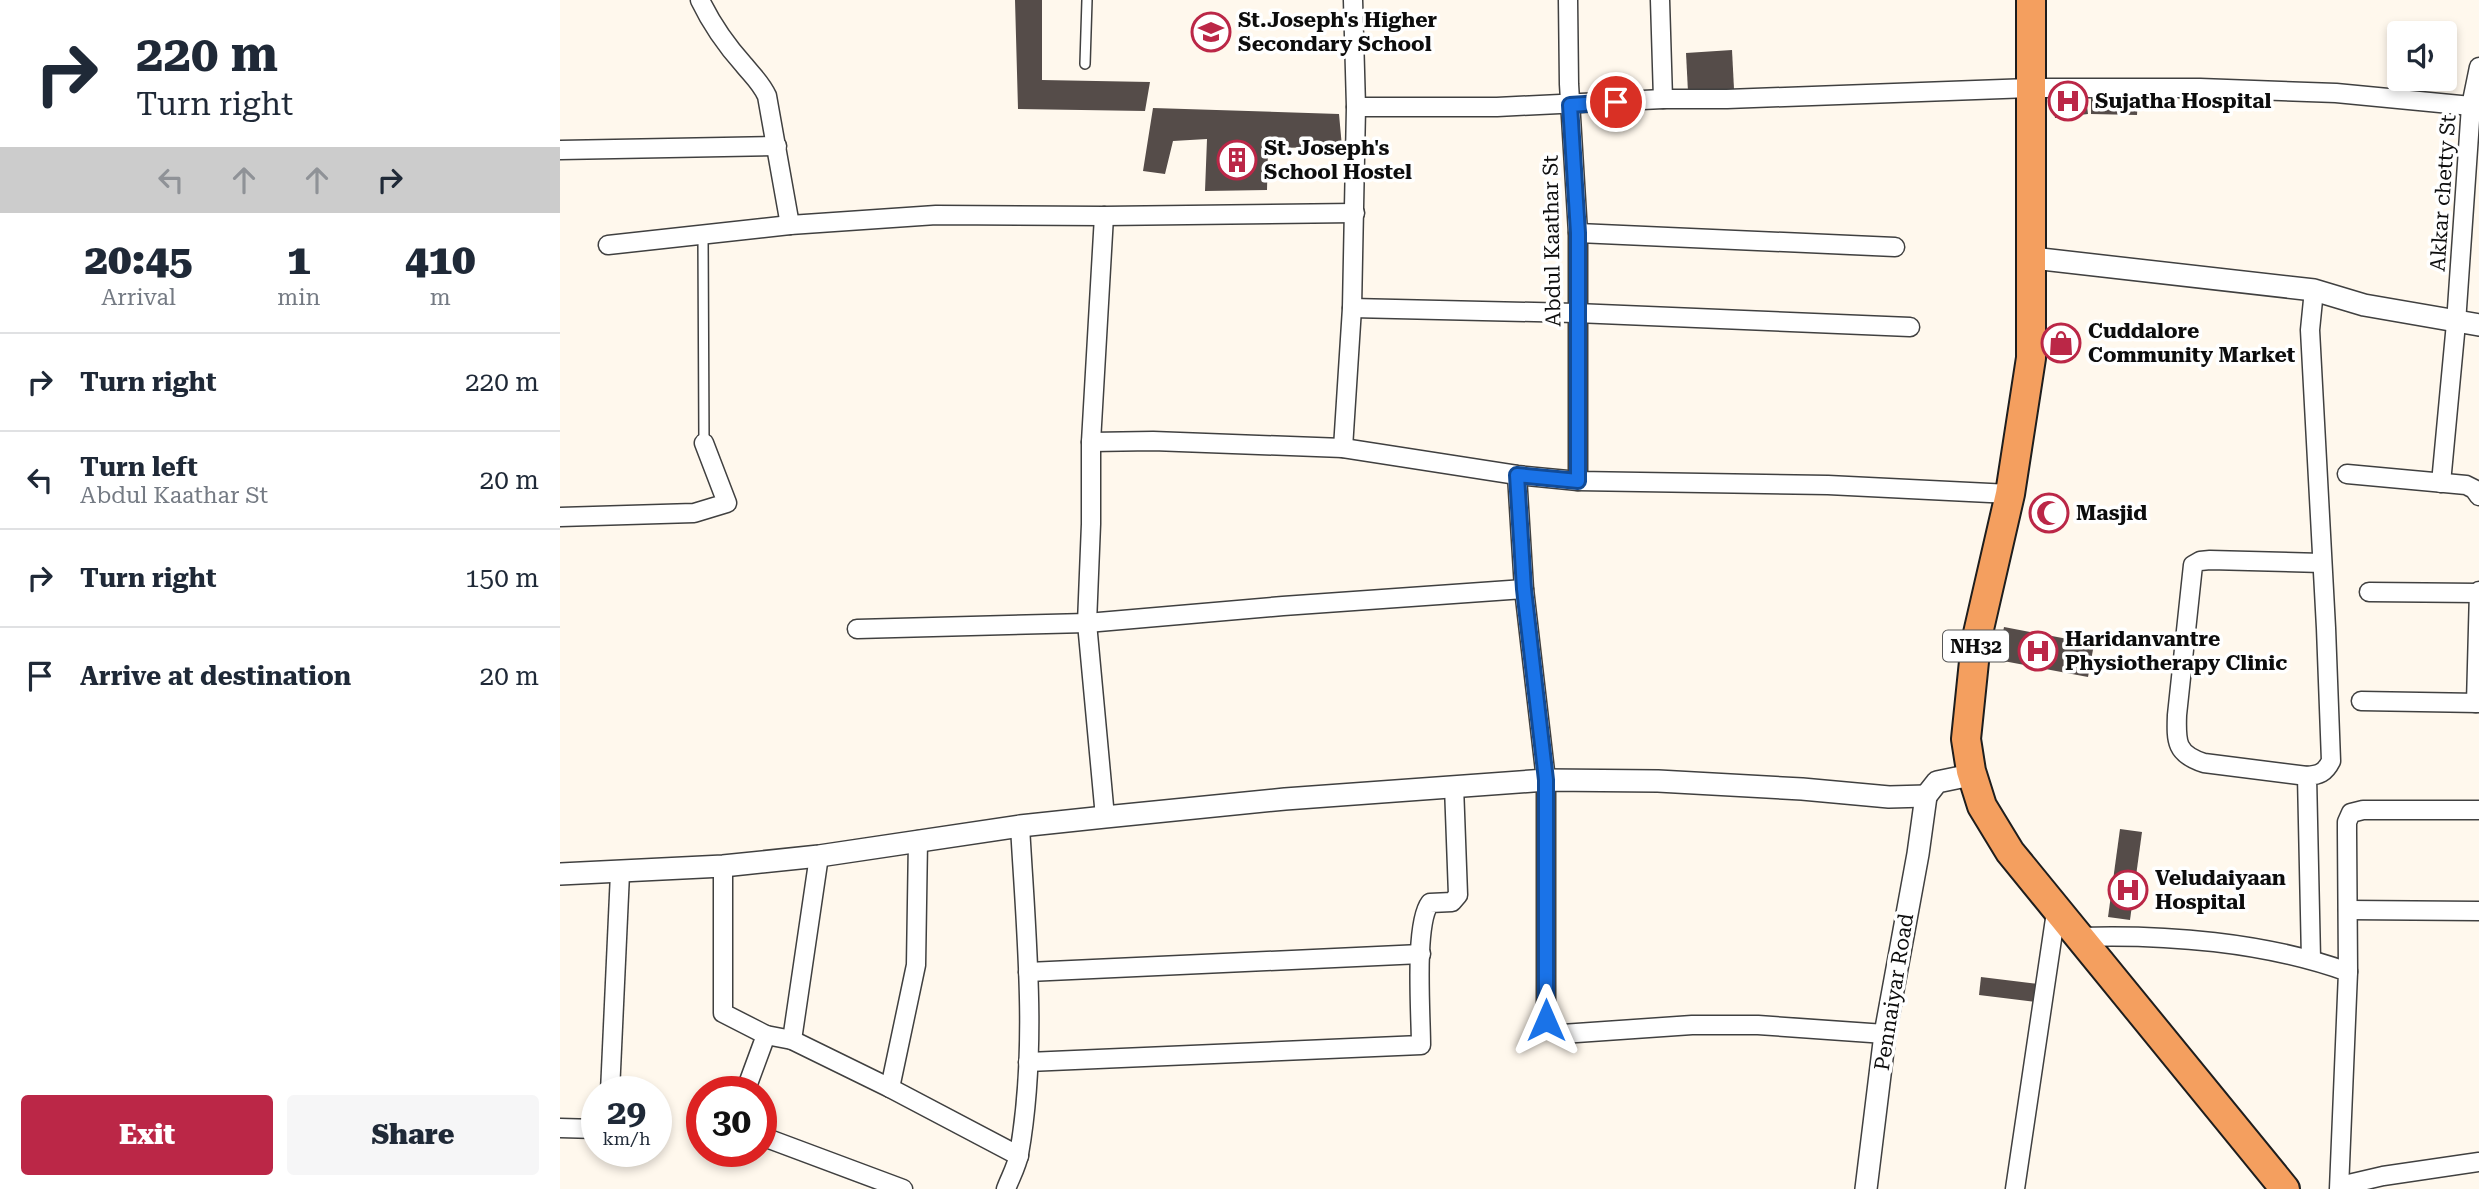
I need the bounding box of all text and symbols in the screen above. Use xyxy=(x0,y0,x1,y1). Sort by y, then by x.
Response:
place label: St.Joseph's Higher Secondary School xyxy=(1238,8,1438,56)
school or university icon: St.Joseph's Higher Secondary School xyxy=(1190,11,1232,53)
map controls xyxy=(2387,21,2457,91)
button: sound xyxy=(2387,21,2457,91)
text: 220 m xyxy=(136,26,278,83)
icon: right xyxy=(21,28,112,119)
pin xyxy=(1586,72,1646,132)
hospital icon: Sujatha Hospital xyxy=(2047,80,2089,122)
icon: arrive xyxy=(1597,83,1635,121)
text: Turn right xyxy=(136,85,293,123)
place label: Sujatha Hospital xyxy=(2095,89,2272,113)
street label: Akkar chetty St xyxy=(2426,114,2460,272)
place label: St. Joseph's School Hostel xyxy=(1264,136,1412,184)
building icon: St. Joseph's School Hostel xyxy=(1216,139,1258,181)
street label: Abdul Kaathar St xyxy=(1539,155,1565,327)
icon: left xyxy=(152,161,190,199)
icon: ahead xyxy=(225,161,263,199)
icon: ahead xyxy=(298,161,336,199)
icon: right xyxy=(371,161,409,199)
text: 20:45 xyxy=(85,235,193,284)
text: 1 xyxy=(287,235,311,284)
text: 410 xyxy=(405,235,475,284)
text: Arrival xyxy=(101,284,176,311)
text: min xyxy=(277,284,320,311)
text: m xyxy=(430,284,451,311)
place label: Cuddalore Community Market xyxy=(2088,319,2296,367)
shop icon: Cuddalore Community Market xyxy=(2040,322,2082,364)
icon: right xyxy=(21,363,59,401)
text: Turn right xyxy=(80,367,216,397)
text: 220 m xyxy=(465,367,539,397)
text: Turn left xyxy=(80,452,198,482)
icon: left xyxy=(21,461,59,499)
text: 20 m xyxy=(480,465,539,495)
text: Abdul Kaathar St xyxy=(80,482,268,509)
mosque icon: Masjid xyxy=(2028,492,2070,534)
place label: Masjid xyxy=(2076,501,2147,525)
icon: right xyxy=(21,559,59,597)
text: Turn right xyxy=(80,563,216,593)
text: 150 m xyxy=(465,563,539,593)
place label: Haridanvantre Physiotherapy Clinic xyxy=(2065,627,2287,675)
hospital icon: Haridanvantre Physiotherapy Clinic xyxy=(2017,630,2059,672)
road number: NH32 xyxy=(1943,631,2009,662)
icon: arrive xyxy=(21,657,59,695)
text: Arrive at destination xyxy=(80,661,351,691)
text: 20 m xyxy=(480,661,539,691)
place label: Veludaiyaan Hospital xyxy=(2155,866,2286,914)
hospital icon: Veludaiyaan Hospital xyxy=(2107,869,2149,911)
street label: Pennaiyar Road xyxy=(1870,911,1918,1072)
position arrow xyxy=(1509,983,1583,1057)
speed limit sign: 30 xyxy=(686,1076,777,1167)
text: 29 xyxy=(607,1092,646,1133)
button: Exit xyxy=(21,1095,273,1175)
button: Share xyxy=(287,1095,539,1175)
text: km/h xyxy=(602,1128,651,1149)

